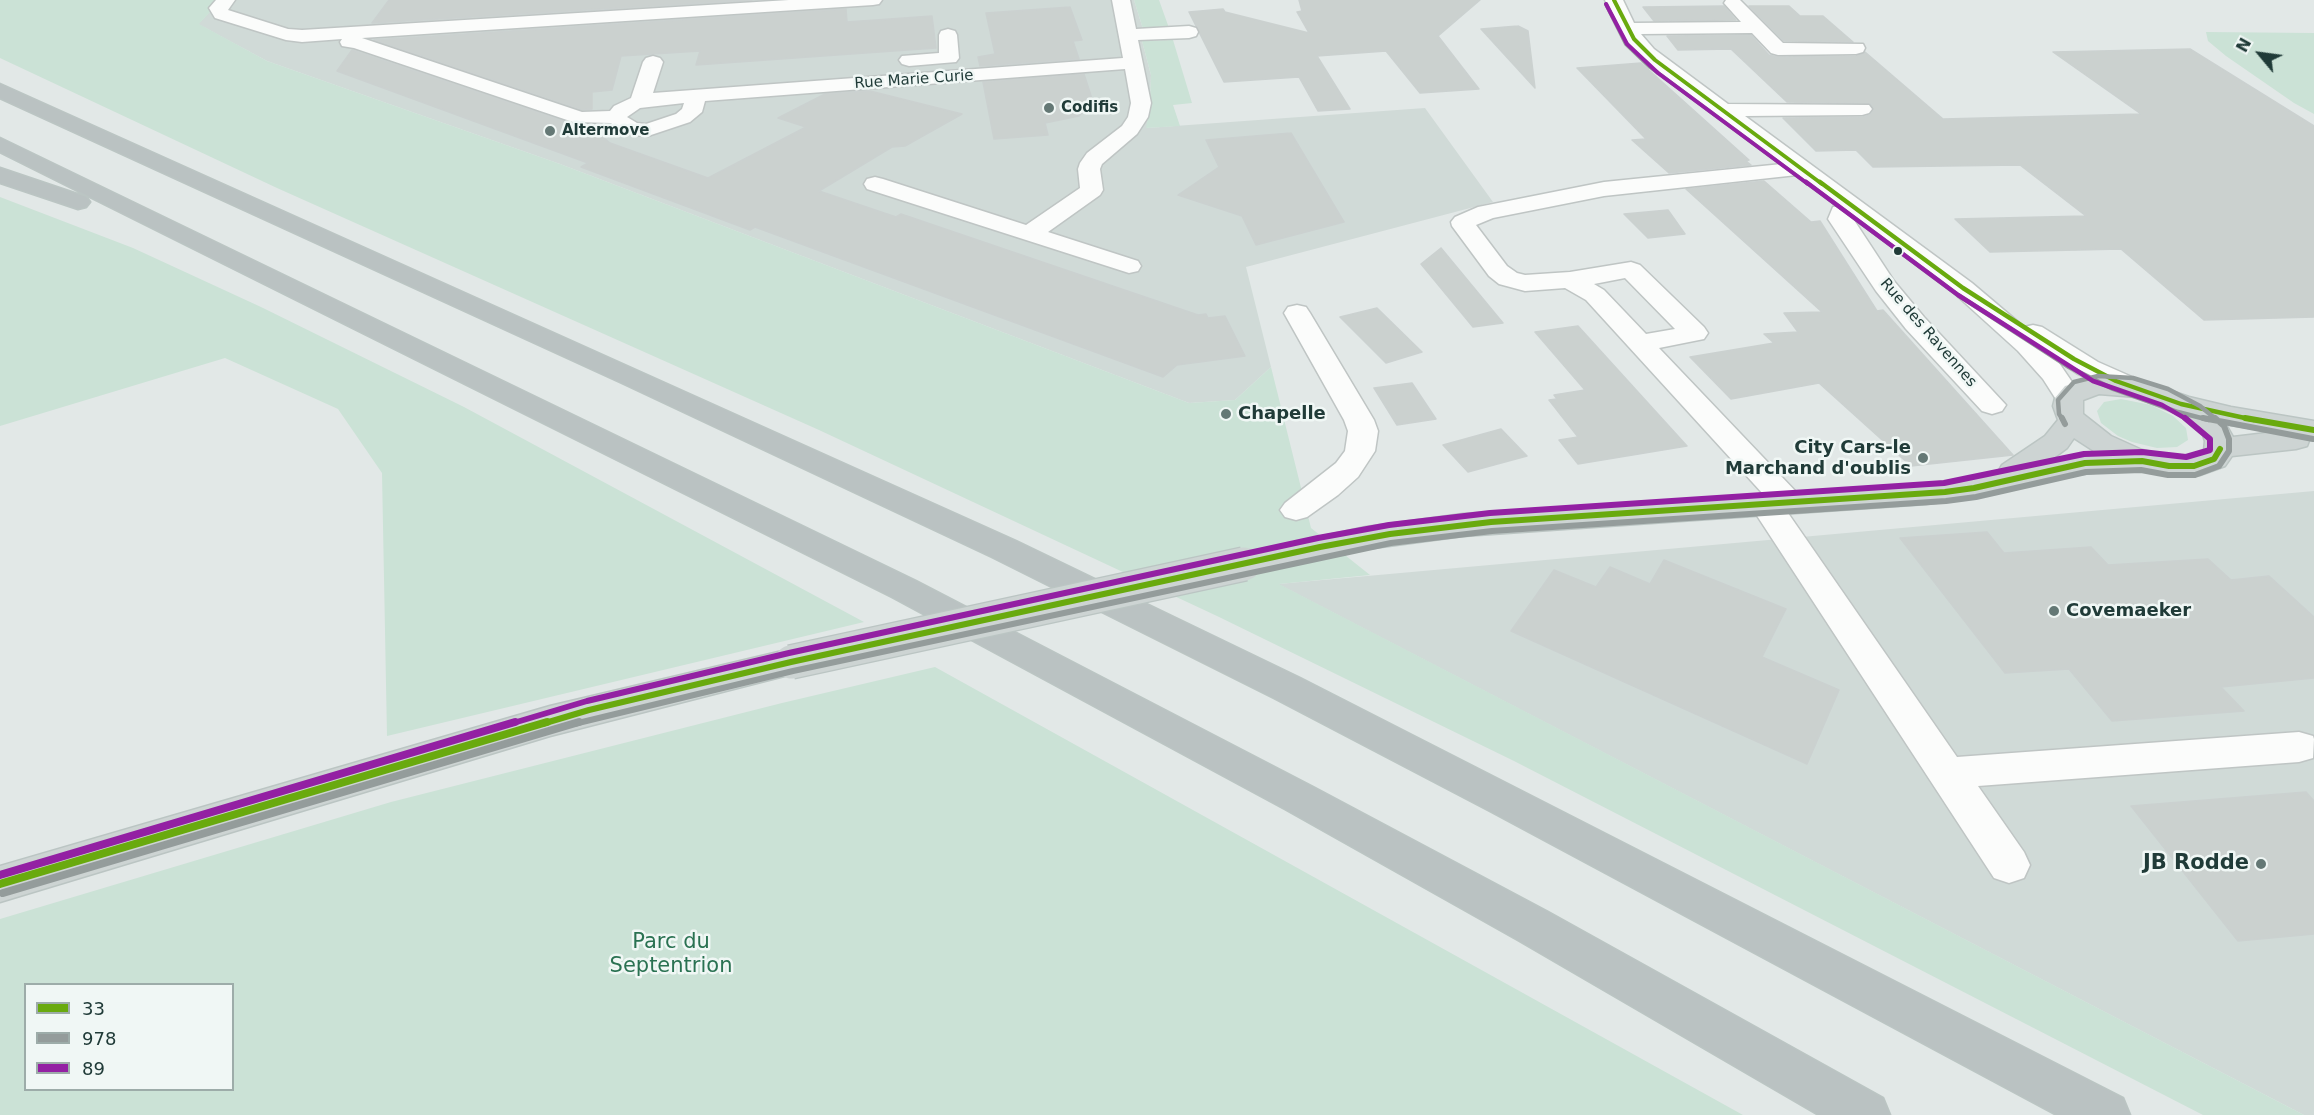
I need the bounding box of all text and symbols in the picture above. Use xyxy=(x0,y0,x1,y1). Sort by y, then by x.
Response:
north arrow xyxy=(2230,24,2290,84)
text: N xyxy=(2232,35,2255,55)
street label: Rue Marie Curie xyxy=(854,67,974,93)
place label: Codifis xyxy=(1061,99,1118,117)
marker: Codifis xyxy=(1042,101,1056,115)
place label: Altermove xyxy=(562,122,649,140)
marker: Altermove xyxy=(543,124,557,138)
unlabelled marker xyxy=(1892,245,1904,257)
street label: Rue des Ravennes xyxy=(1876,275,1980,391)
place label: Chapelle xyxy=(1238,403,1326,425)
marker: Chapelle xyxy=(1219,407,1233,421)
place label: City Cars-le Marchand d'oublis xyxy=(1725,437,1911,480)
marker: City Cars-le Marchand d'oublis xyxy=(1916,451,1930,465)
place label: Covemaeker xyxy=(2066,600,2191,622)
marker: Covemaeker xyxy=(2047,604,2061,618)
place label: JB Rodde xyxy=(2143,851,2249,877)
marker: JB Rodde xyxy=(2254,857,2268,871)
park label: Parc du Septentrion xyxy=(610,930,732,980)
legend xyxy=(24,983,234,1091)
text: 33 xyxy=(82,998,105,1019)
text: 978 xyxy=(82,1028,116,1049)
text: 89 xyxy=(82,1058,105,1079)

